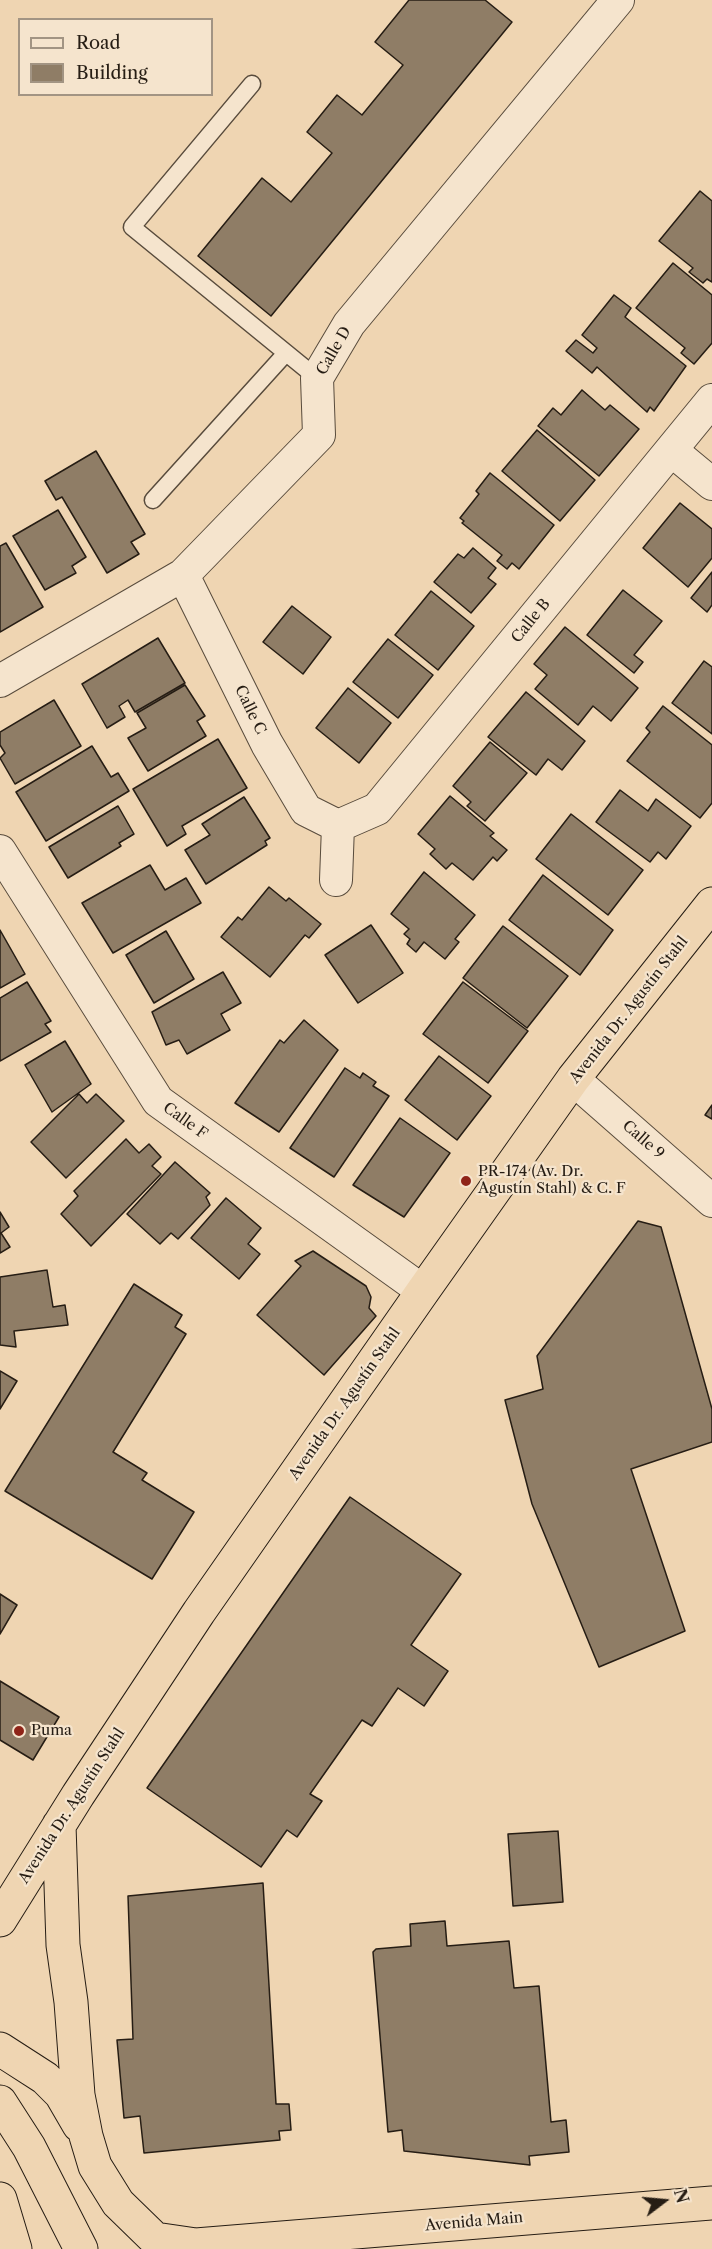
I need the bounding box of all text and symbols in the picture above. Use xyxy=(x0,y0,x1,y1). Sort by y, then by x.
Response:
legend xyxy=(18,18,213,96)
text: Road xyxy=(76,32,121,54)
text: Building xyxy=(76,62,148,84)
street label: Calle D xyxy=(313,324,355,378)
street label: Calle B xyxy=(508,595,554,647)
street label: Calle C xyxy=(230,683,270,737)
street label: Avenida Dr. Agustín Stahl xyxy=(566,933,692,1087)
street label: Calle F xyxy=(159,1099,211,1143)
street label: Calle 9 xyxy=(618,1117,668,1163)
place label: PR-174 (Av. Dr. Agustín Stahl) & C. F xyxy=(478,1163,626,1198)
marker: PR-174 (Av. Dr. Agustín Stahl) & C. F xyxy=(459,1174,473,1188)
street label: Avenida Dr. Agustín Stahl xyxy=(286,1325,404,1483)
place label: Puma xyxy=(31,1722,72,1740)
marker: Puma xyxy=(12,1724,26,1738)
street label: Avenida Dr. Agustín Stahl xyxy=(15,1725,129,1887)
north arrow xyxy=(634,2171,694,2231)
text: N xyxy=(670,2187,693,2205)
street label: Avenida Main xyxy=(424,2209,524,2235)

